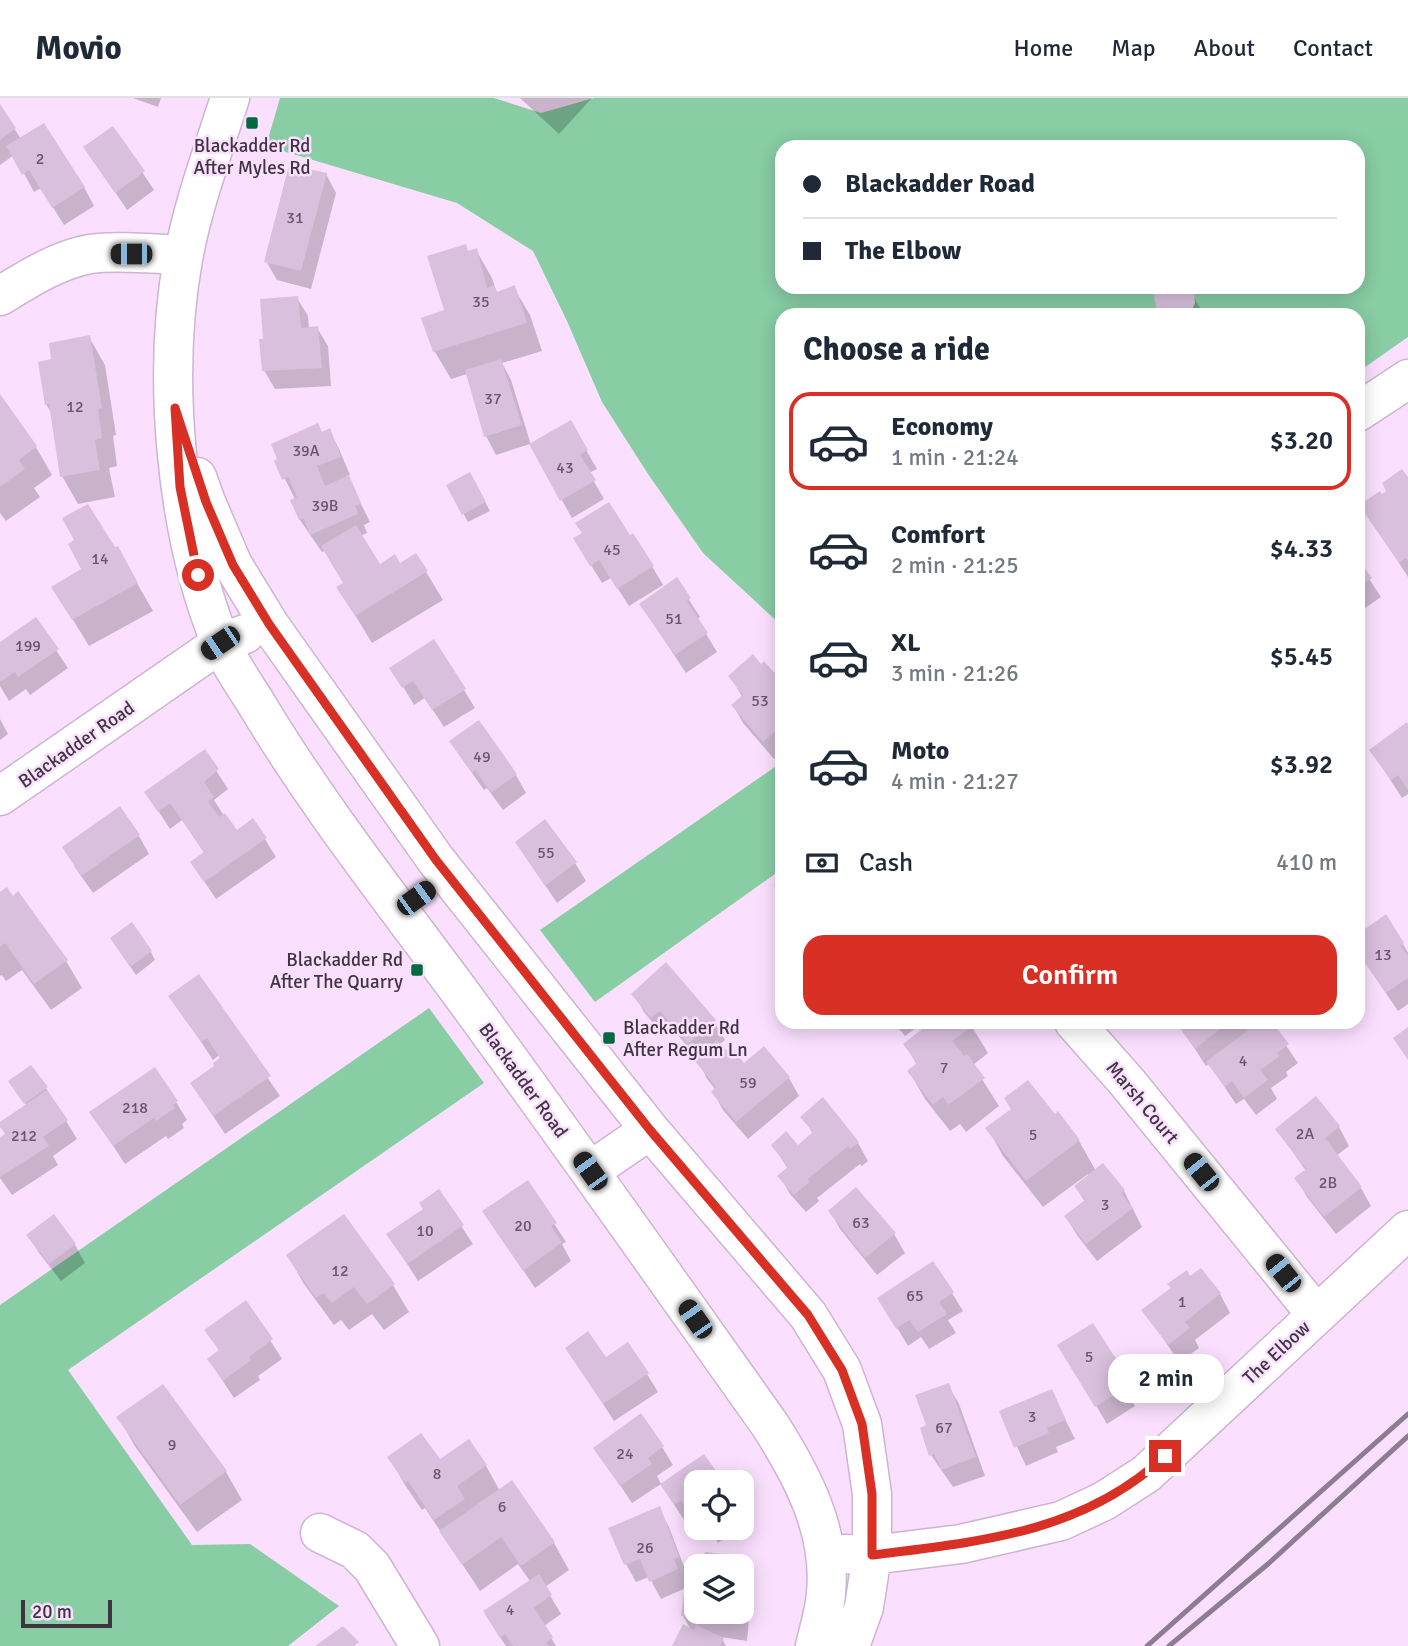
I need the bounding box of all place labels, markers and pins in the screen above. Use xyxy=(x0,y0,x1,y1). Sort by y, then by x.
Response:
marker: Blackadder Rd After Myles Rd xyxy=(244,115,260,131)
place label: Blackadder Rd After Myles Rd xyxy=(193,134,311,180)
place label: Blackadder Rd After The Quarry xyxy=(270,948,403,994)
marker: Blackadder Rd After The Quarry xyxy=(409,962,425,978)
place label: Blackadder Rd After Regum Ln xyxy=(623,1016,748,1062)
marker: Blackadder Rd After Regum Ln xyxy=(601,1030,617,1046)

